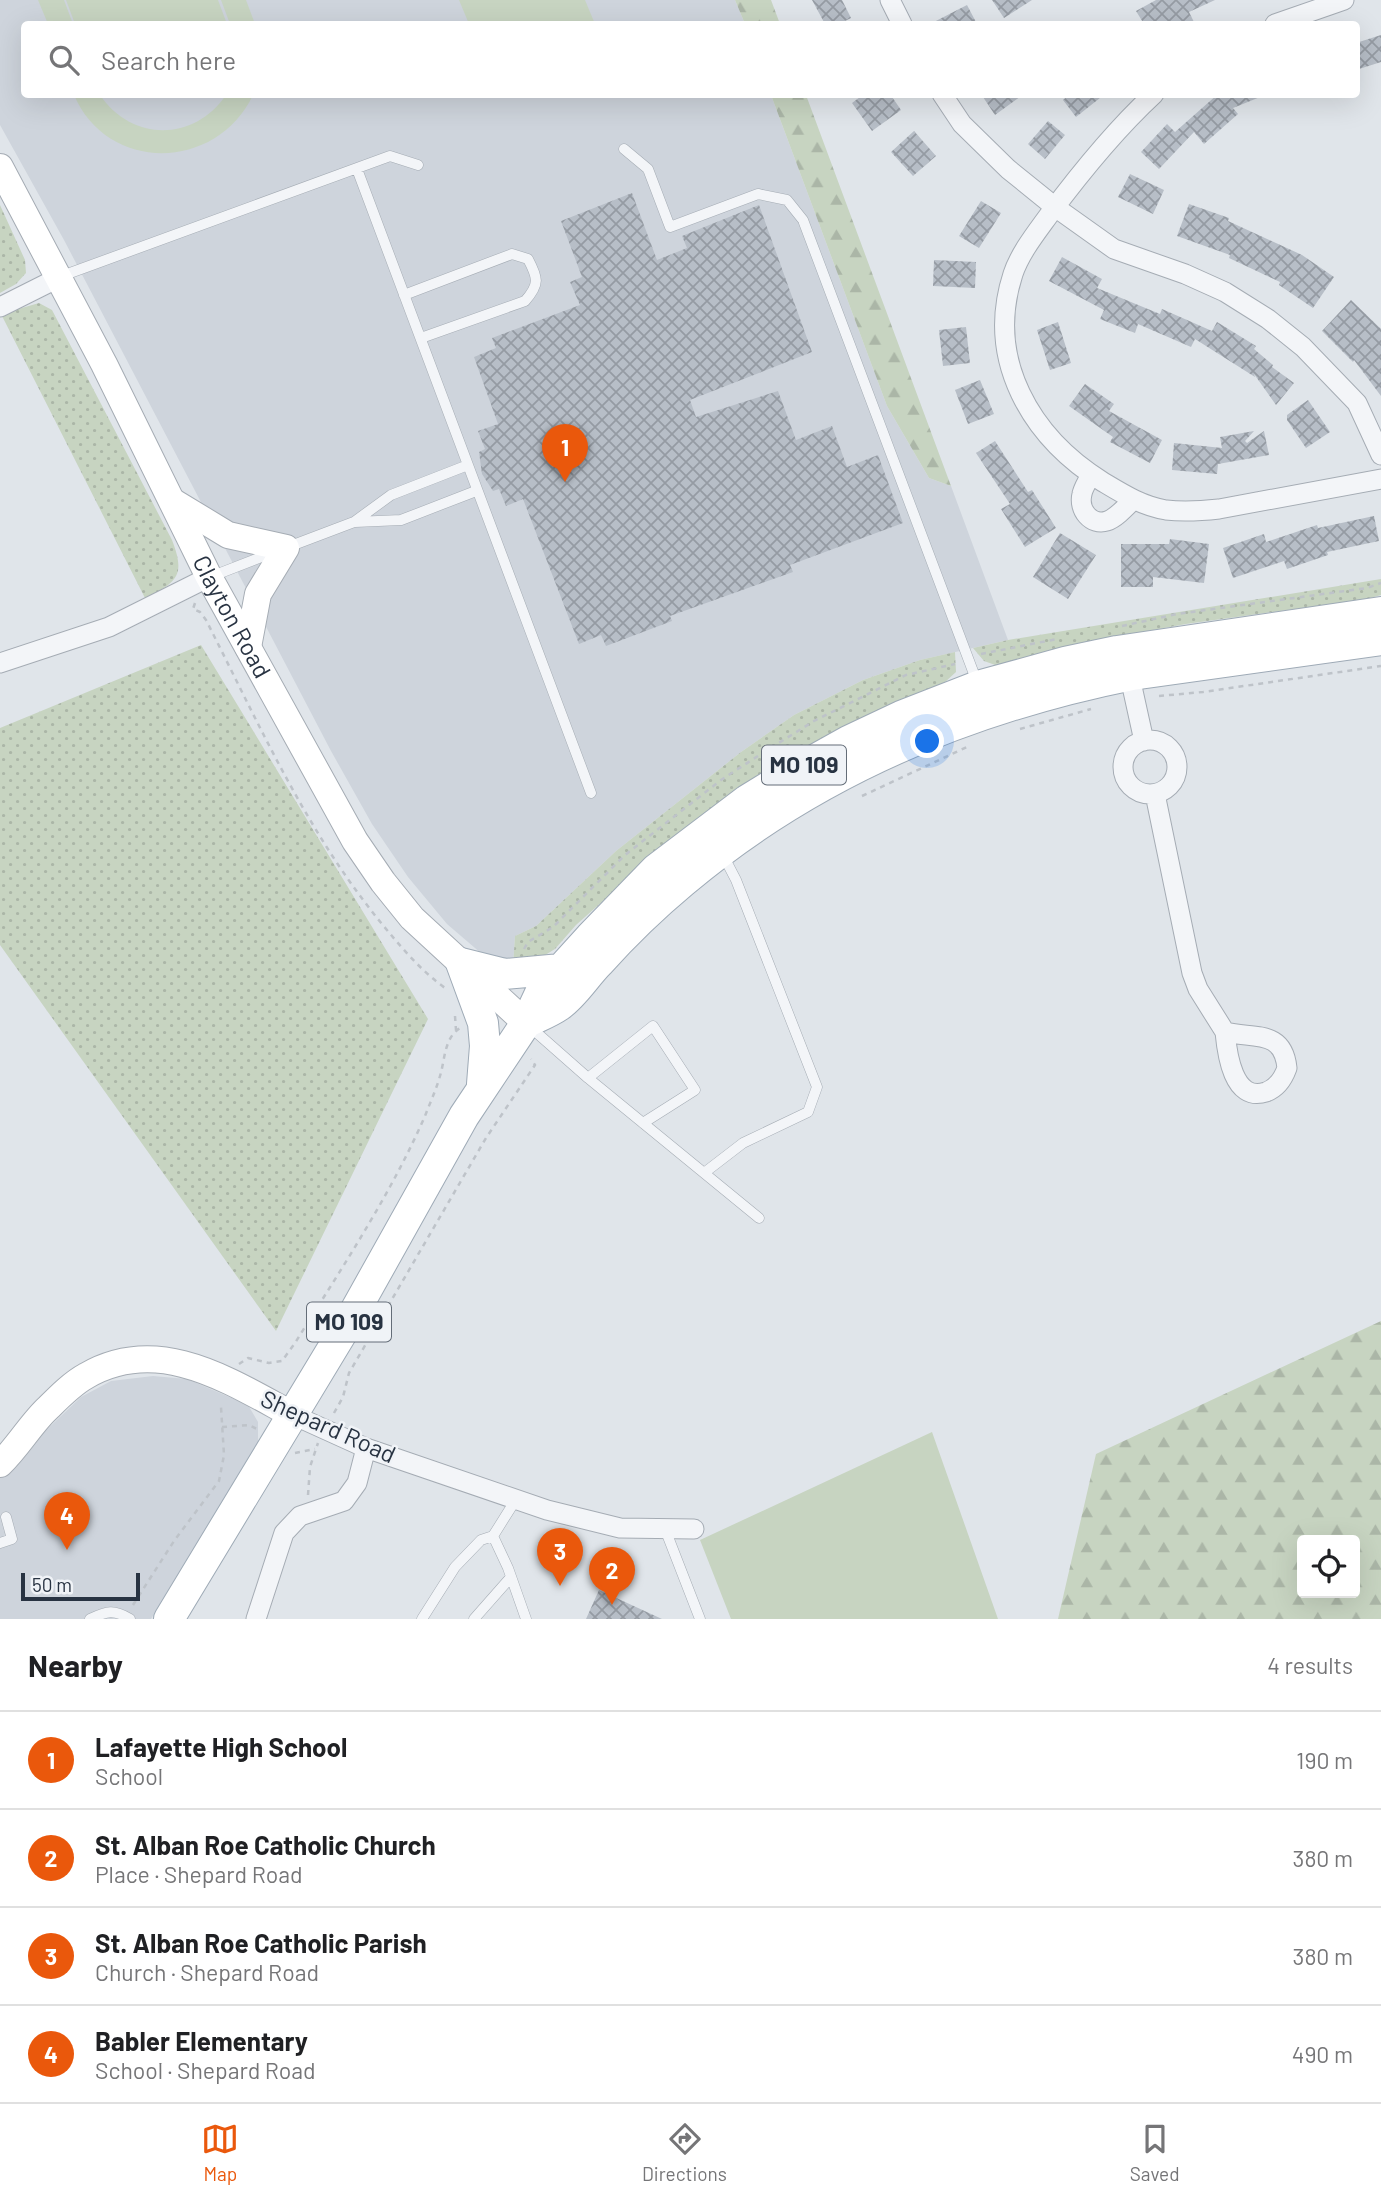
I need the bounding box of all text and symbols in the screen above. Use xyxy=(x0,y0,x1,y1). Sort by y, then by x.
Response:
search box xyxy=(21,21,1360,98)
icon: search xyxy=(45,41,83,79)
text: Search here xyxy=(101,44,236,75)
pin: 1 xyxy=(542,424,588,482)
street label: Clayton Road xyxy=(188,550,278,683)
your location xyxy=(910,724,944,758)
road number: MO 109 xyxy=(762,746,846,785)
road number: MO 109 xyxy=(307,1302,391,1342)
street label: Shepard Road xyxy=(257,1383,401,1468)
pin: 4 xyxy=(44,1492,90,1550)
pin: 3 xyxy=(537,1528,583,1586)
map controls xyxy=(1297,1535,1360,1598)
button: locate xyxy=(1297,1535,1360,1598)
pin: 2 xyxy=(589,1547,635,1605)
scale bar xyxy=(21,1570,140,1602)
text: 50 m xyxy=(32,1573,72,1596)
text: Nearby xyxy=(28,1647,123,1683)
text: 4 results xyxy=(1267,1651,1353,1679)
text: Lafayette High School xyxy=(95,1731,347,1762)
text: 1 xyxy=(47,1746,55,1774)
text: 190 m xyxy=(1296,1746,1353,1774)
text: School xyxy=(95,1762,163,1790)
text: St. Alban Roe Catholic Church xyxy=(95,1829,436,1860)
text: 2 xyxy=(45,1844,57,1872)
text: 380 m xyxy=(1293,1844,1353,1872)
text: Place · Shepard Road xyxy=(95,1860,302,1888)
text: St. Alban Roe Catholic Parish xyxy=(95,1927,427,1958)
text: 3 xyxy=(45,1942,57,1970)
text: 380 m xyxy=(1293,1942,1353,1970)
text: Church · Shepard Road xyxy=(95,1958,319,1986)
text: Babler Elementary xyxy=(95,2025,308,2056)
text: 4 xyxy=(44,2040,58,2068)
text: 490 m xyxy=(1292,2040,1353,2068)
text: School · Shepard Road xyxy=(95,2056,316,2084)
tab: Map xyxy=(201,2120,239,2185)
tab: Directions xyxy=(642,2120,727,2185)
tab: Saved xyxy=(1130,2120,1180,2185)

